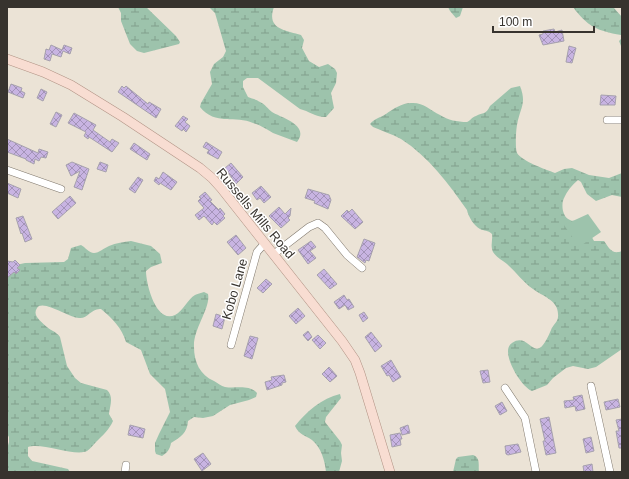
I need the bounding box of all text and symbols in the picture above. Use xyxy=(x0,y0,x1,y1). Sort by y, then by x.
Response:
scale bar xyxy=(493,8,594,34)
text: 100 m xyxy=(499,15,532,29)
street label: Russells Mills Road xyxy=(213,165,298,262)
street label: Kobo Lane xyxy=(219,257,250,321)

